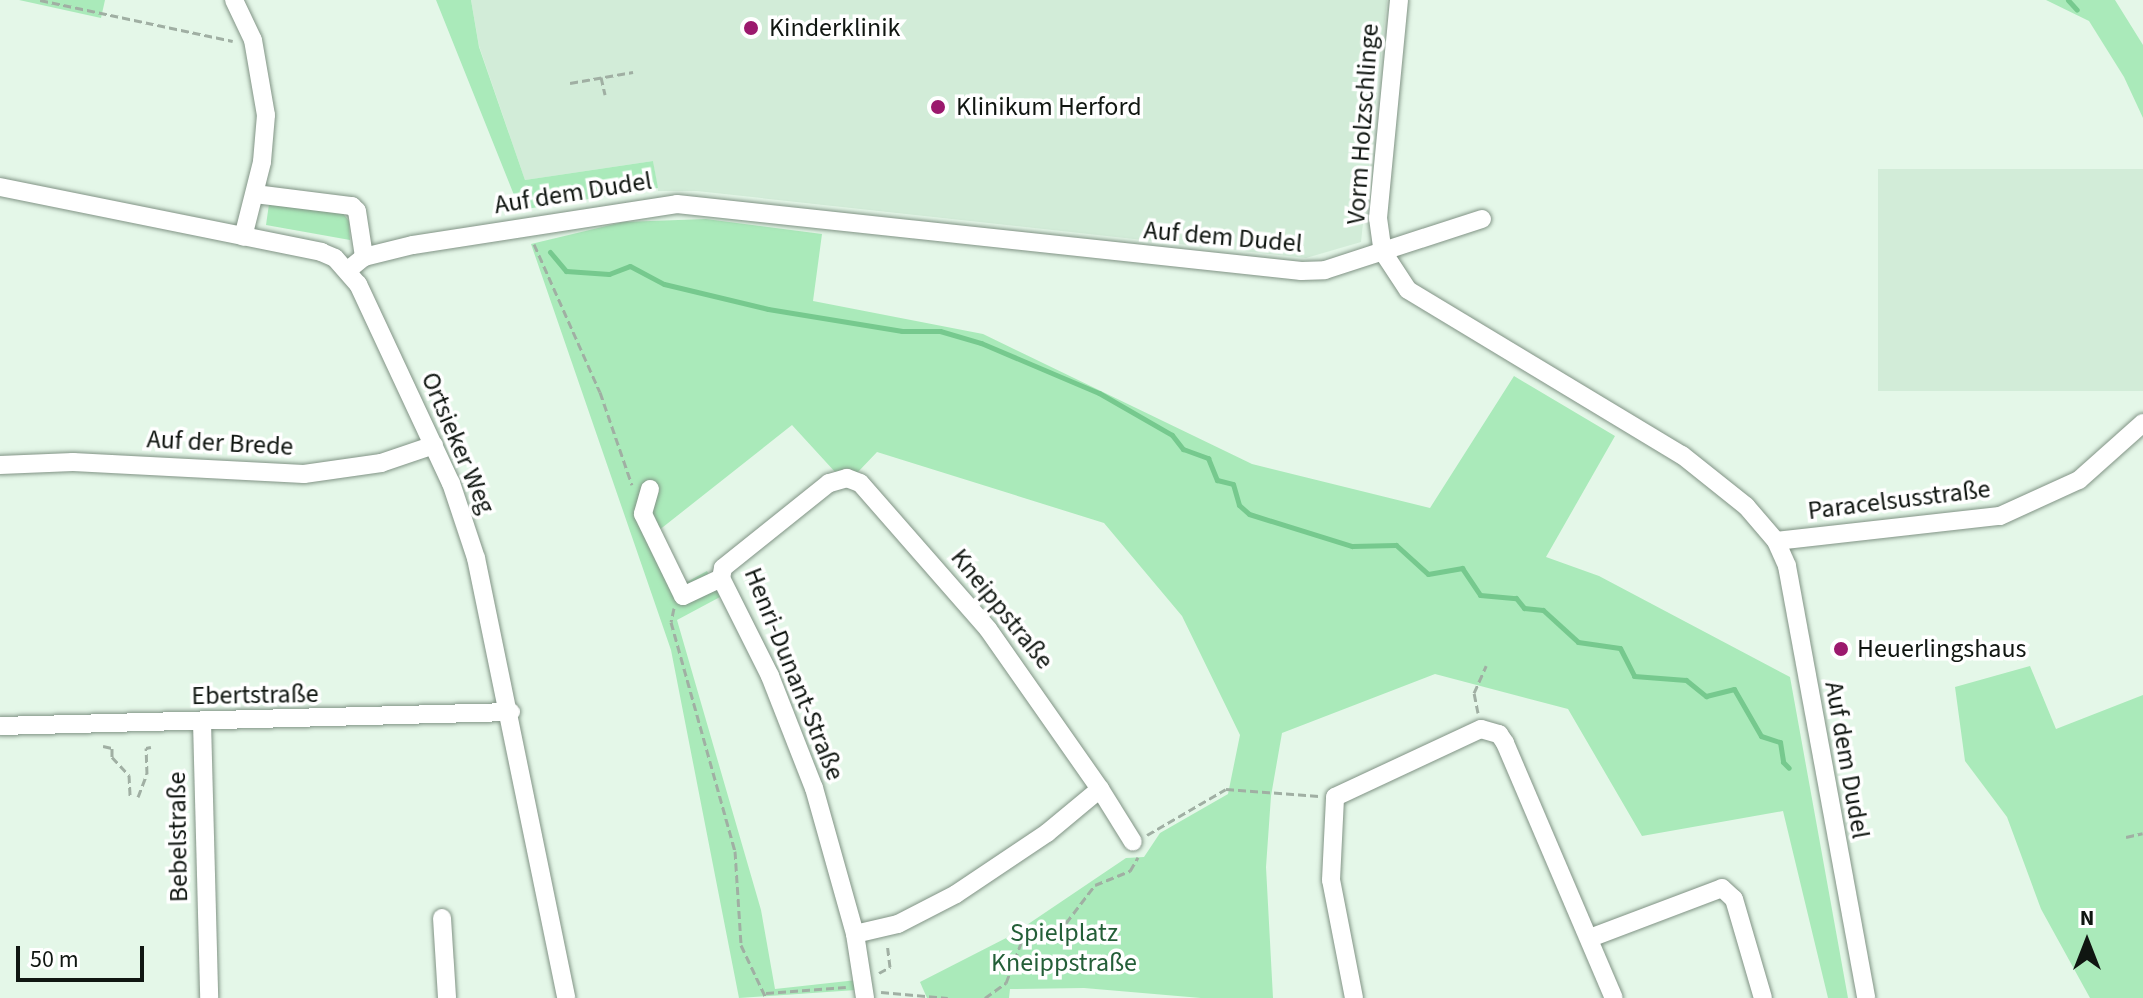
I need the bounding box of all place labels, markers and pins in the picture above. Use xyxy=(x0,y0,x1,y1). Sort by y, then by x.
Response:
place label: Kinderklinik xyxy=(769,12,900,44)
marker: Kinderklinik xyxy=(740,17,762,39)
place label: Klinikum Herford xyxy=(956,91,1142,123)
marker: Klinikum Herford xyxy=(927,96,949,118)
place label: Heuerlingshaus xyxy=(1857,633,2026,665)
marker: Heuerlingshaus xyxy=(1832,640,1850,658)

